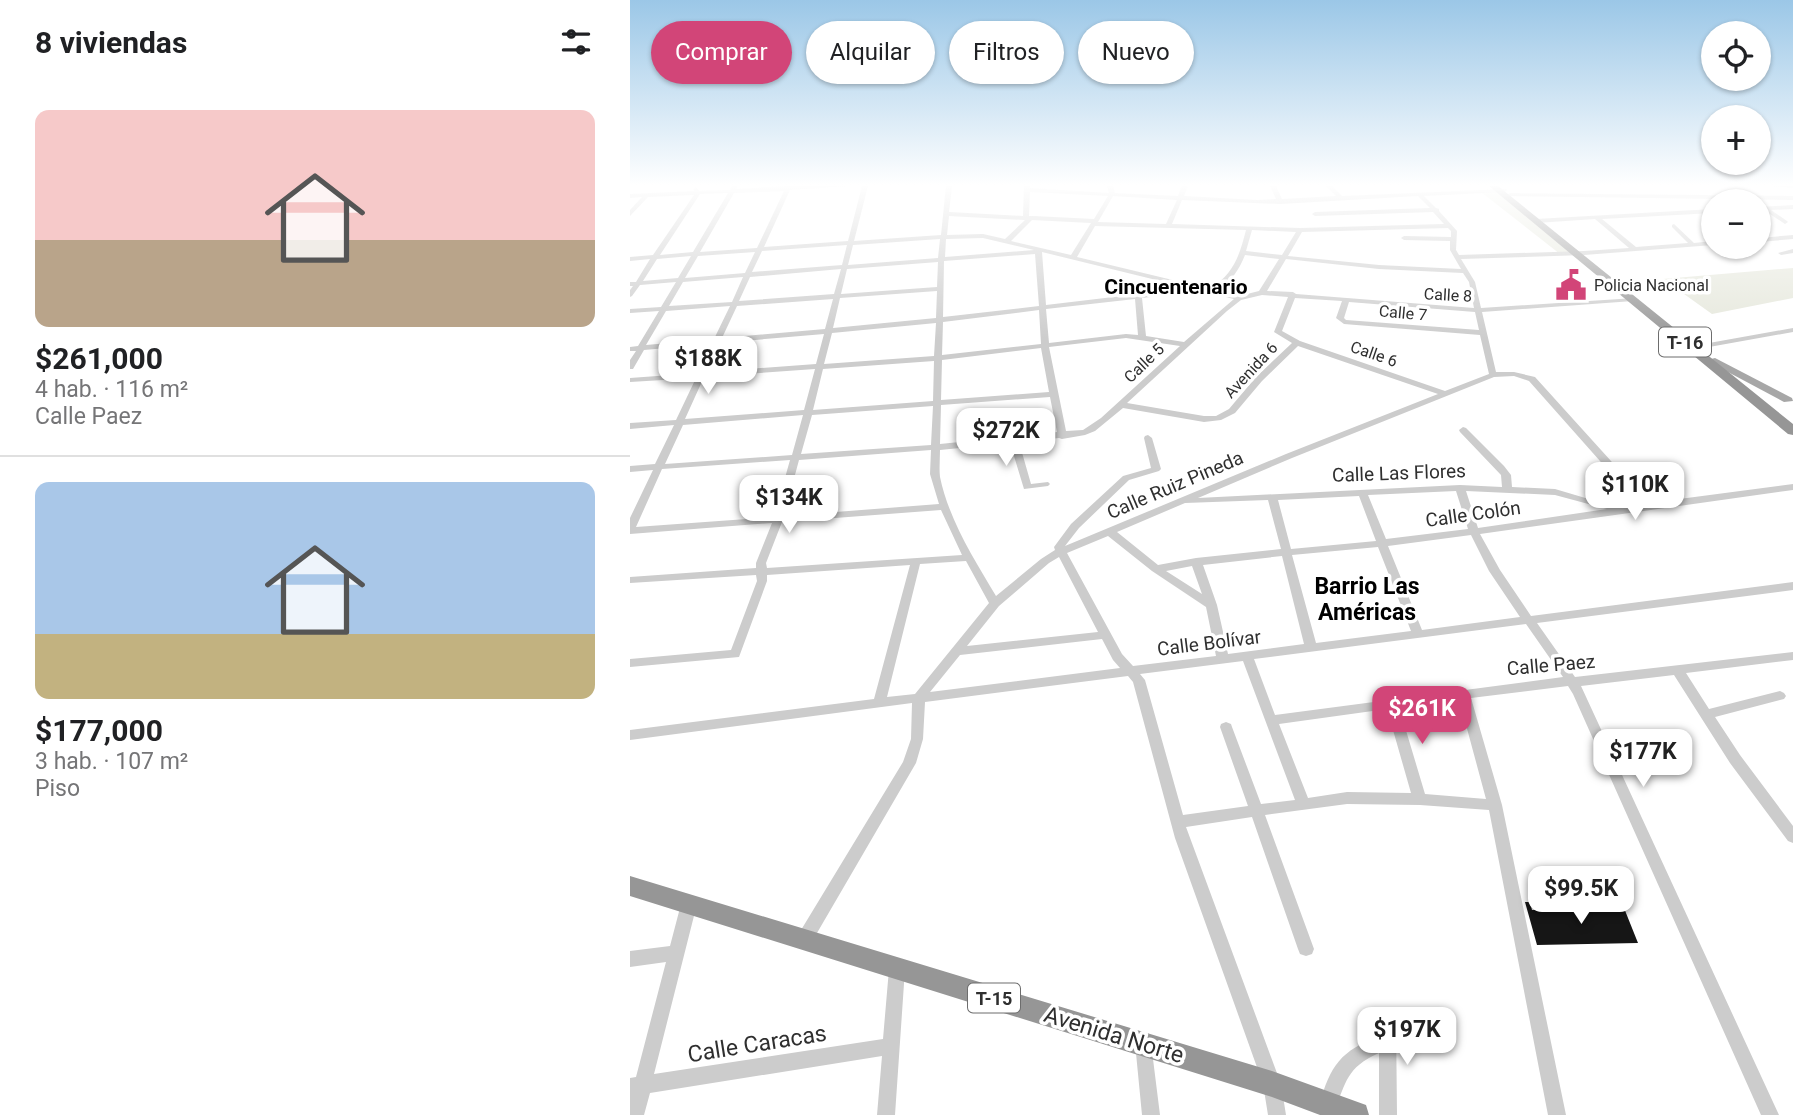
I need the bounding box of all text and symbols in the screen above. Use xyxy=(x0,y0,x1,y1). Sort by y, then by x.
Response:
chip: Comprar xyxy=(651,21,792,84)
chip: Alquilar xyxy=(806,21,935,84)
chip: Filtros xyxy=(949,21,1064,84)
chip: Nuevo xyxy=(1078,21,1194,84)
map controls xyxy=(1701,21,1771,259)
button: locate xyxy=(1701,21,1771,91)
icon: filters xyxy=(557,23,595,61)
text: 8 viviendas xyxy=(35,25,187,60)
button: + xyxy=(1701,105,1771,175)
icon: home xyxy=(252,155,378,281)
button: − xyxy=(1701,189,1771,259)
public building icon: Policia Nacional xyxy=(1554,268,1588,302)
district label: Cincuentenario xyxy=(1104,275,1248,299)
place label: Policia Nacional xyxy=(1594,276,1709,295)
street label: Calle 8 xyxy=(1423,284,1473,306)
street label: Calle 7 xyxy=(1378,301,1428,325)
road number: T-16 xyxy=(1659,328,1711,356)
pin: $188K xyxy=(659,336,757,396)
street label: Calle 6 xyxy=(1348,337,1400,371)
street label: Avenida 6 xyxy=(1220,338,1282,402)
street label: Calle 5 xyxy=(1120,339,1168,387)
text: $261,000 xyxy=(35,341,163,376)
text: $188K xyxy=(674,345,742,372)
text: 4 hab. · 116 m² xyxy=(35,376,188,403)
text: Calle Paez xyxy=(35,403,142,430)
pin: $272K xyxy=(957,408,1055,468)
text: $272K xyxy=(972,417,1040,444)
street label: Calle Ruiz Pineda xyxy=(1103,446,1247,524)
street label: Calle Las Flores xyxy=(1332,459,1466,487)
pin: $110K xyxy=(1586,462,1684,522)
text: $110K xyxy=(1601,471,1669,498)
pin: $134K xyxy=(740,476,838,535)
text: $134K xyxy=(755,484,823,511)
street label: Calle Colón xyxy=(1424,496,1522,532)
icon: home xyxy=(252,527,378,653)
district label: Barrio Las Américas xyxy=(1314,573,1420,626)
street label: Calle Bolívar xyxy=(1156,625,1263,661)
street label: Calle Paez xyxy=(1506,650,1596,680)
pin: $261K xyxy=(1373,686,1471,746)
text: $261K xyxy=(1388,695,1456,722)
text: $177,000 xyxy=(35,713,163,748)
pin: $177K xyxy=(1594,730,1692,789)
text: $177K xyxy=(1609,738,1677,765)
text: 3 hab. · 107 m² xyxy=(35,748,188,775)
text: Piso xyxy=(35,775,80,802)
pin: $99.5K xyxy=(1524,866,1638,926)
text: $99.5K xyxy=(1544,875,1618,902)
road number: T-15 xyxy=(968,984,1020,1013)
street label: Avenida Norte xyxy=(1041,1001,1187,1069)
pin: $197K xyxy=(1358,1007,1456,1067)
text: $197K xyxy=(1373,1016,1441,1043)
street label: Calle Caracas xyxy=(686,1020,828,1068)

